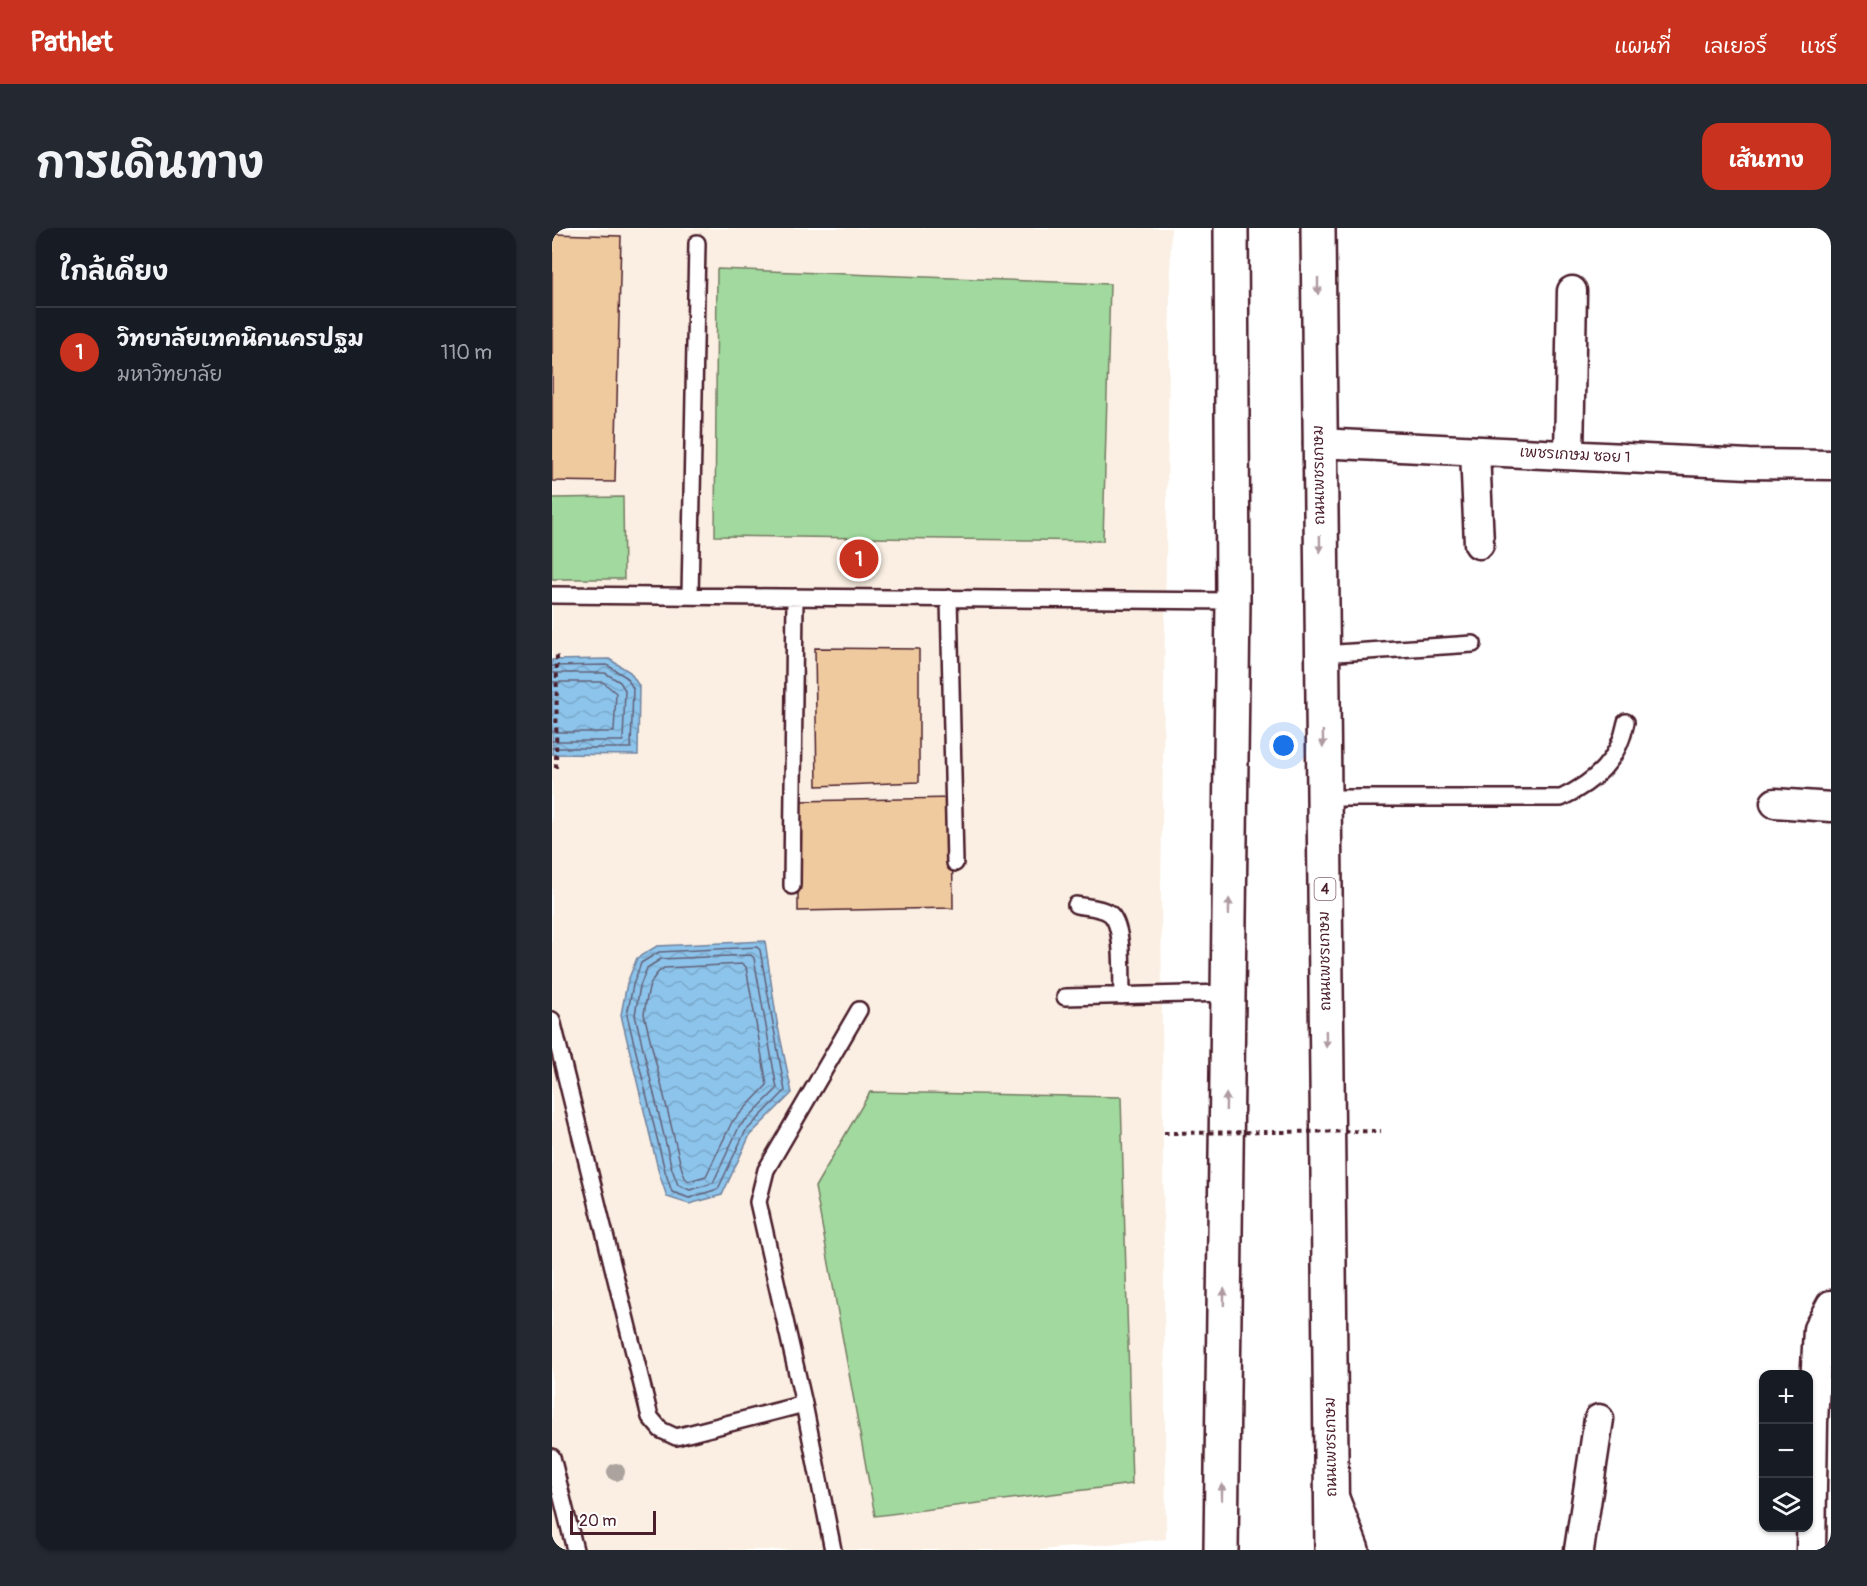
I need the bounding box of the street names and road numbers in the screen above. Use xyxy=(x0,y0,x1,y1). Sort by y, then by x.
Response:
street label: ถนนเพชรเกษม xyxy=(1309,425,1329,525)
street label: เพชรเกษม ซอย 1 xyxy=(1519,443,1631,467)
road number: 4 xyxy=(1314,878,1336,900)
street label: ถนนเพชรเกษม xyxy=(1315,911,1335,1011)
street label: ถนนเพชรเกษม xyxy=(1321,1397,1341,1497)

